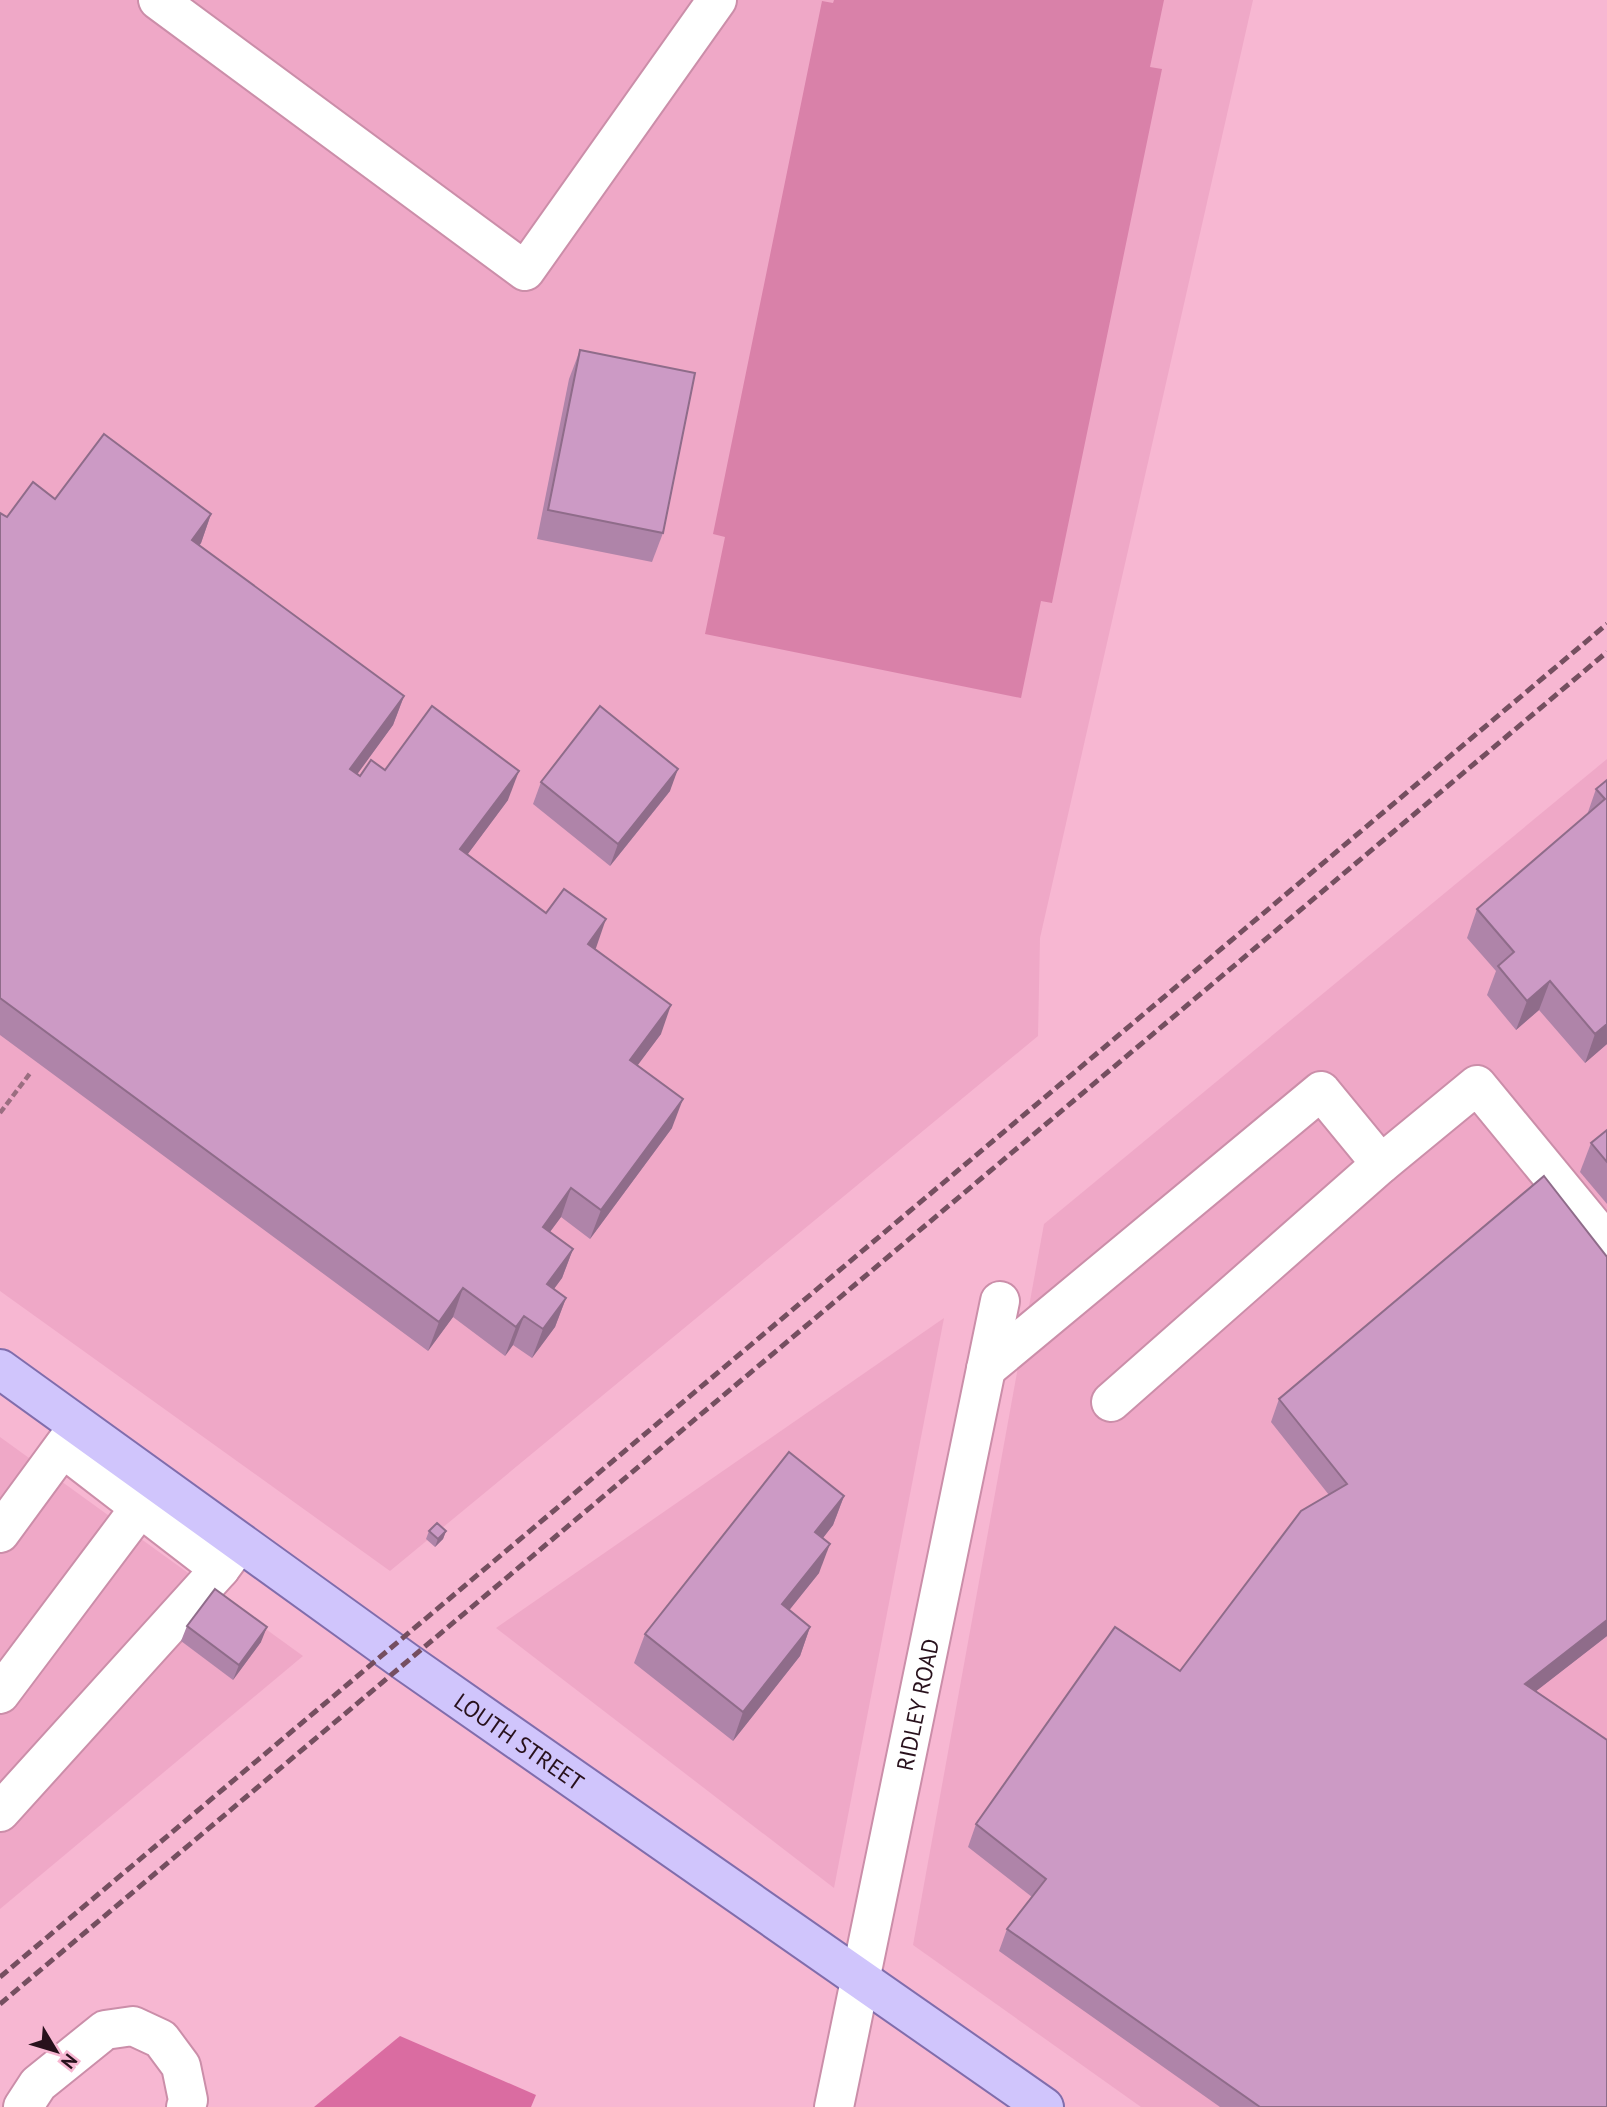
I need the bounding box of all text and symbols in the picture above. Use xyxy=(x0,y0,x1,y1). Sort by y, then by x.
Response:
street label: RIDLEY ROAD xyxy=(889,1636,945,1773)
street label: LOUTH STREET xyxy=(449,1686,590,1797)
north arrow xyxy=(21,2016,91,2086)
text: N xyxy=(56,2049,83,2074)

